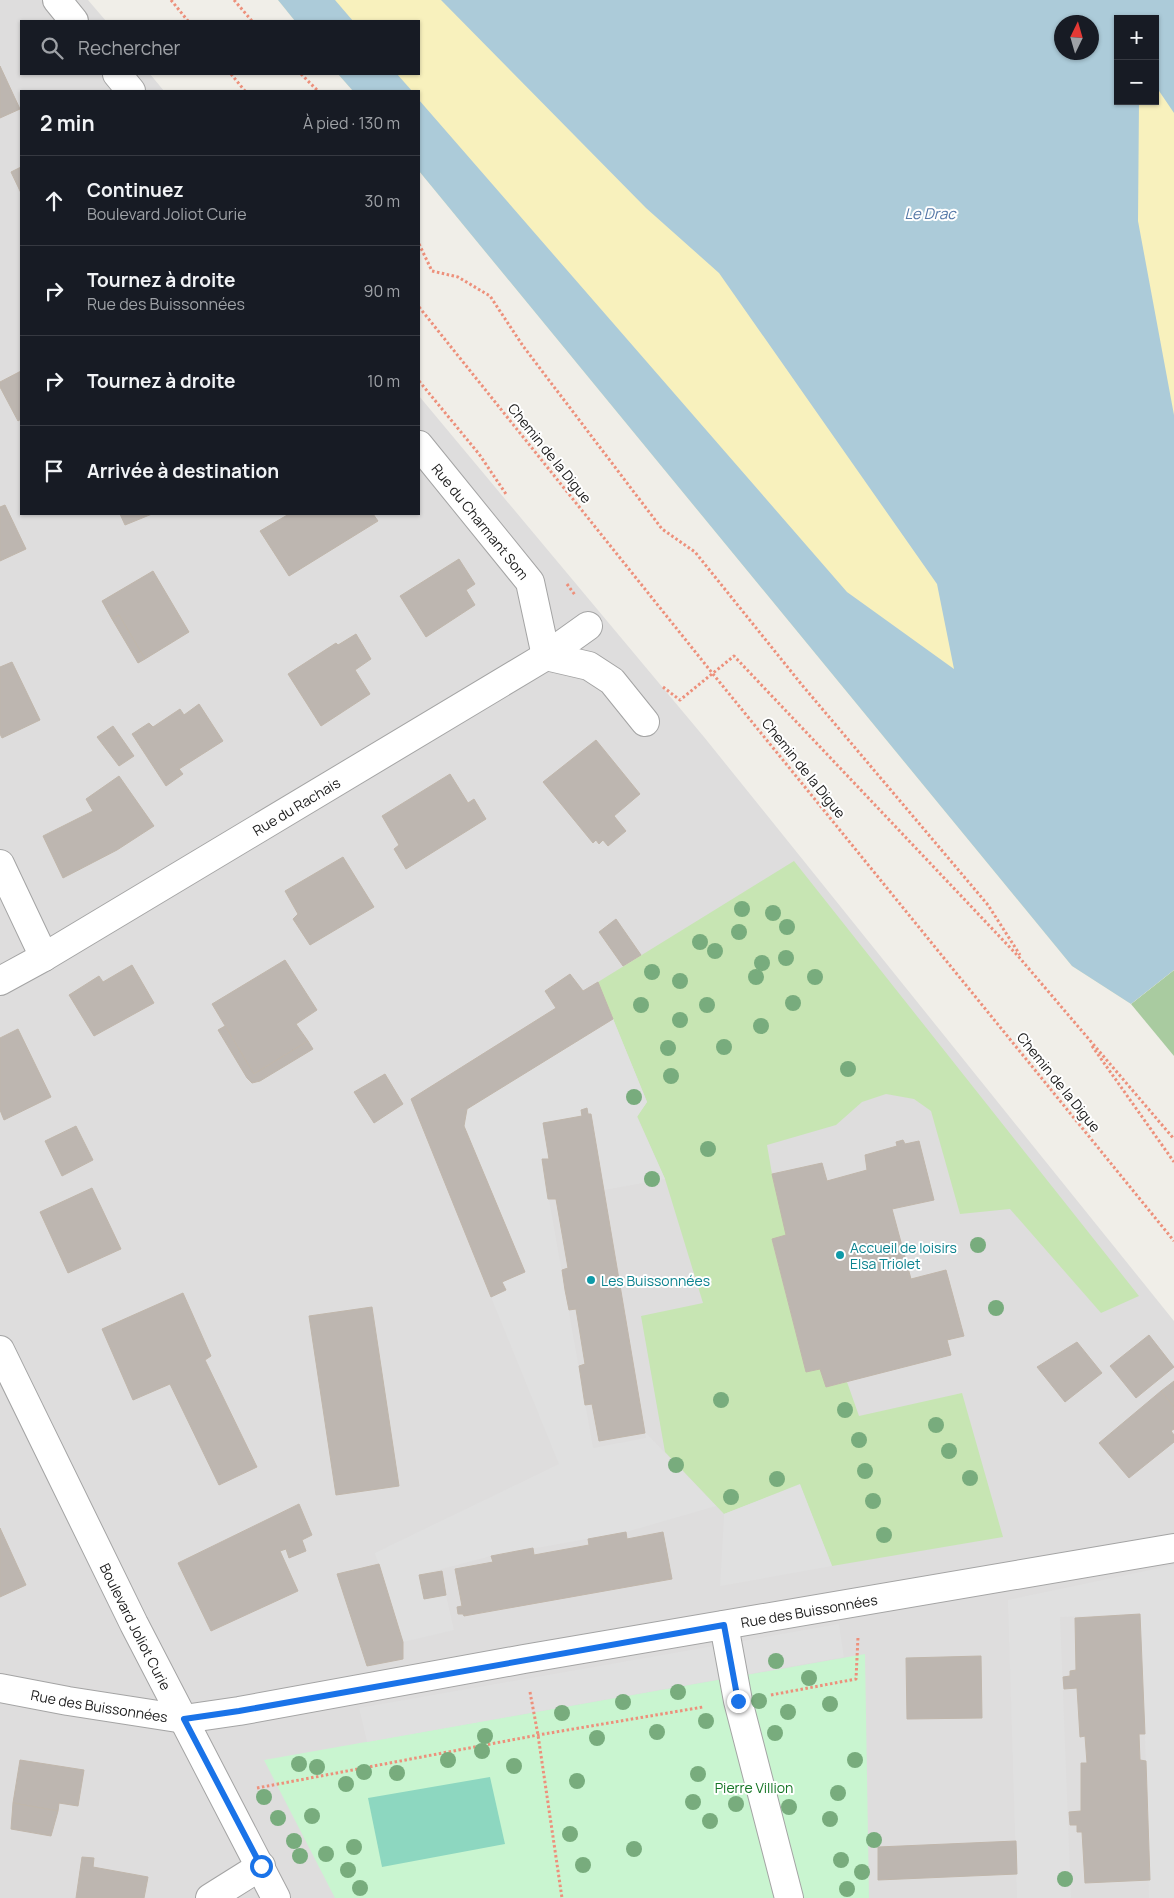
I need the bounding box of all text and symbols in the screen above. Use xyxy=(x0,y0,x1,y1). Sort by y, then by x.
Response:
north arrow xyxy=(1054,15,1099,60)
map controls xyxy=(1114,15,1159,105)
button: + xyxy=(1114,15,1159,60)
search box xyxy=(20,20,420,75)
icon: search xyxy=(38,34,66,62)
text: Rechercher xyxy=(78,35,180,61)
button: − xyxy=(1114,60,1159,105)
text: 2 min xyxy=(40,109,95,137)
text: À pied · 130 m xyxy=(303,112,400,134)
text: Continuez xyxy=(87,177,184,203)
icon: ahead xyxy=(40,187,68,215)
text: 30 m xyxy=(365,190,400,212)
text: Boulevard Joliot Curie xyxy=(87,203,247,225)
water label: Le Drac xyxy=(904,203,957,224)
text: Tournez à droite xyxy=(87,267,235,293)
icon: right xyxy=(40,277,68,305)
text: 90 m xyxy=(364,280,400,302)
text: Rue des Buissonnées xyxy=(87,293,245,315)
icon: right xyxy=(40,367,68,395)
text: Tournez à droite xyxy=(87,368,235,394)
text: 10 m xyxy=(367,370,400,392)
street label: Chemin de la Digue xyxy=(504,399,596,507)
icon: arrive xyxy=(40,457,68,485)
text: Arrivée à destination xyxy=(87,458,279,484)
street label: Rue du Charmant Som xyxy=(428,459,533,583)
street label: Chemin de la Digue xyxy=(758,714,850,822)
street label: Rue du Rachais xyxy=(249,772,343,839)
street label: Chemin de la Digue xyxy=(1013,1028,1105,1136)
place label: Accueil de loisirs Elsa Triolet xyxy=(850,1238,957,1273)
marker: Accueil de loisirs Elsa Triolet xyxy=(834,1249,846,1261)
place label: Les Buissonnées xyxy=(601,1271,710,1290)
marker: Les Buissonnées xyxy=(585,1274,597,1286)
street label: Boulevard Joliot Curie xyxy=(96,1560,176,1693)
street label: Rue des Buissonnées xyxy=(739,1589,879,1631)
street label: Rue des Buissonnées xyxy=(29,1685,169,1726)
route end xyxy=(727,1690,750,1713)
park label: Pierre Villion xyxy=(715,1778,793,1797)
route start xyxy=(250,1855,273,1878)

